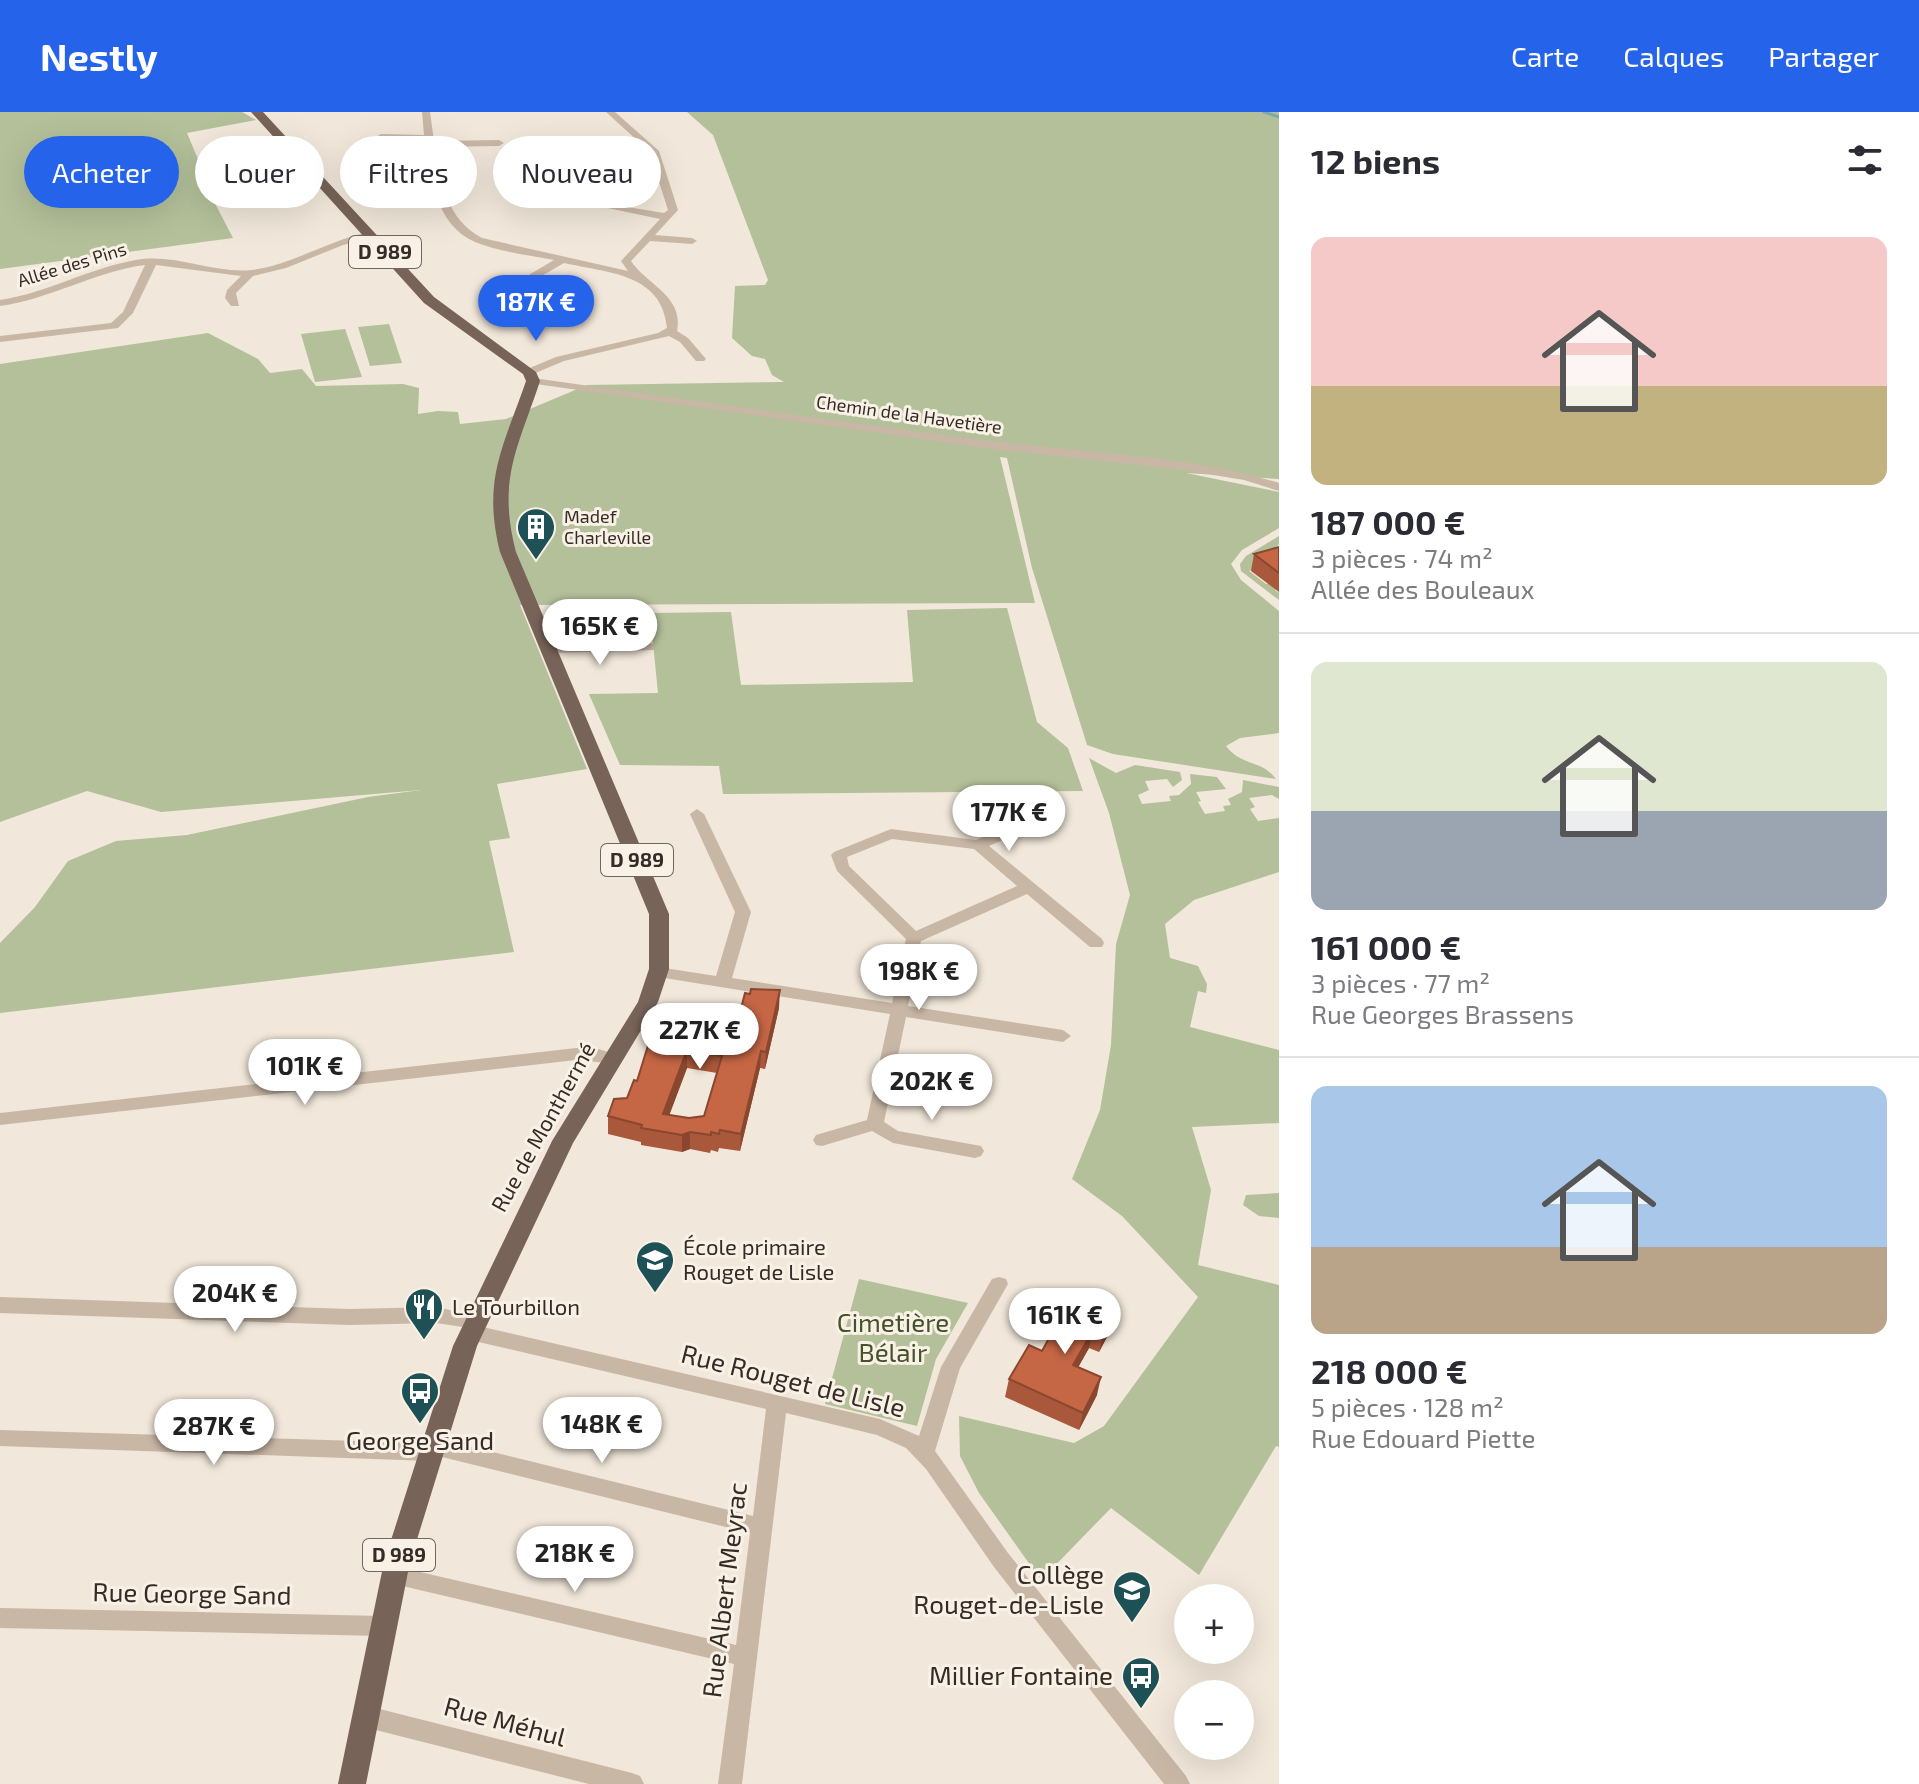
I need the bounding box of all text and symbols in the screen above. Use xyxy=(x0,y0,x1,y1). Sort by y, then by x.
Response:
text: Nestly xyxy=(40,33,158,79)
text: Carte xyxy=(1511,39,1579,73)
text: Calques xyxy=(1623,39,1724,73)
text: Partager xyxy=(1768,39,1879,73)
chip: Acheter xyxy=(24,136,179,208)
chip: Louer xyxy=(195,136,324,208)
chip: Filtres xyxy=(340,136,477,208)
chip: Nouveau xyxy=(493,136,661,208)
icon: filters xyxy=(1843,138,1887,182)
text: 12 biens xyxy=(1311,140,1440,181)
road number: D 989 xyxy=(349,236,421,268)
street label: Allée des Pins xyxy=(14,237,129,291)
pin: 187K € xyxy=(471,275,601,343)
text: 187K € xyxy=(496,285,576,316)
icon: home xyxy=(1527,289,1671,433)
street label: Chemin de la Havetière xyxy=(815,390,1003,438)
text: 187 000 € xyxy=(1311,501,1466,542)
place label: Madef Charleville xyxy=(564,505,651,548)
building icon: Madef Charleville xyxy=(515,506,557,561)
text: 3 pièces · 74 m² xyxy=(1311,542,1493,573)
text: Allée des Bouleaux xyxy=(1311,573,1534,604)
pin: 165K € xyxy=(535,599,665,667)
text: 165K € xyxy=(560,609,640,640)
icon: home xyxy=(1527,714,1671,858)
pin: 177K € xyxy=(944,785,1074,853)
text: 177K € xyxy=(970,795,1048,826)
road number: D 989 xyxy=(601,844,673,876)
text: 161 000 € xyxy=(1311,926,1461,967)
pin: 198K € xyxy=(854,944,984,1012)
text: 198K € xyxy=(878,954,960,985)
text: 3 pièces · 77 m² xyxy=(1311,967,1490,998)
text: Rue Georges Brassens xyxy=(1311,998,1574,1029)
pin: 227K € xyxy=(635,1003,765,1071)
text: 227K € xyxy=(659,1013,741,1044)
street label: Rue de Monthermé xyxy=(485,1037,599,1216)
pin: 101K € xyxy=(240,1039,370,1107)
text: 101K € xyxy=(266,1049,344,1080)
pin: 202K € xyxy=(867,1054,997,1122)
text: 202K € xyxy=(889,1064,975,1095)
icon: home xyxy=(1527,1138,1671,1282)
place label: École primaire Rouget de Lisle xyxy=(683,1233,834,1284)
school or university icon: École primaire Rouget de Lisle xyxy=(634,1239,676,1294)
pin: 204K € xyxy=(170,1266,300,1334)
text: 204K € xyxy=(192,1276,278,1307)
restaurant icon: Le Tourbillon xyxy=(403,1286,445,1341)
pin: 161K € xyxy=(1000,1288,1130,1356)
place label: Le Tourbillon xyxy=(452,1293,580,1319)
text: 161K € xyxy=(1027,1298,1103,1329)
park label: Cimetière Bélair xyxy=(837,1306,949,1367)
street label: Rue Rouget de Lisle xyxy=(678,1337,909,1422)
text: 218 000 € xyxy=(1311,1350,1468,1391)
bus stop icon: George Sand xyxy=(399,1370,441,1425)
text: 5 pièces · 128 m² xyxy=(1311,1391,1504,1422)
pin: 148K € xyxy=(537,1397,667,1465)
pin: 287K € xyxy=(149,1399,279,1467)
text: 148K € xyxy=(561,1407,643,1438)
text: 287K € xyxy=(172,1409,256,1440)
text: Rue Edouard Piette xyxy=(1311,1422,1535,1453)
place label: George Sand xyxy=(346,1424,494,1455)
street label: Rue Albert Meyrac xyxy=(695,1480,752,1699)
pin: 218K € xyxy=(510,1526,640,1594)
text: 218K € xyxy=(534,1536,616,1567)
road number: D 989 xyxy=(363,1539,435,1571)
place label: Collège Rouget-de-Lisle xyxy=(913,1558,1104,1619)
school or university icon: Collège Rouget-de-Lisle xyxy=(1111,1569,1153,1624)
street label: Rue George Sand xyxy=(92,1575,292,1610)
map controls xyxy=(1174,1584,1254,1760)
button: + xyxy=(1174,1584,1254,1664)
bus stop icon: Millier Fontaine xyxy=(1120,1655,1162,1710)
place label: Millier Fontaine xyxy=(929,1659,1113,1690)
button: − xyxy=(1174,1680,1254,1760)
street label: Rue Méhul xyxy=(441,1689,570,1752)

